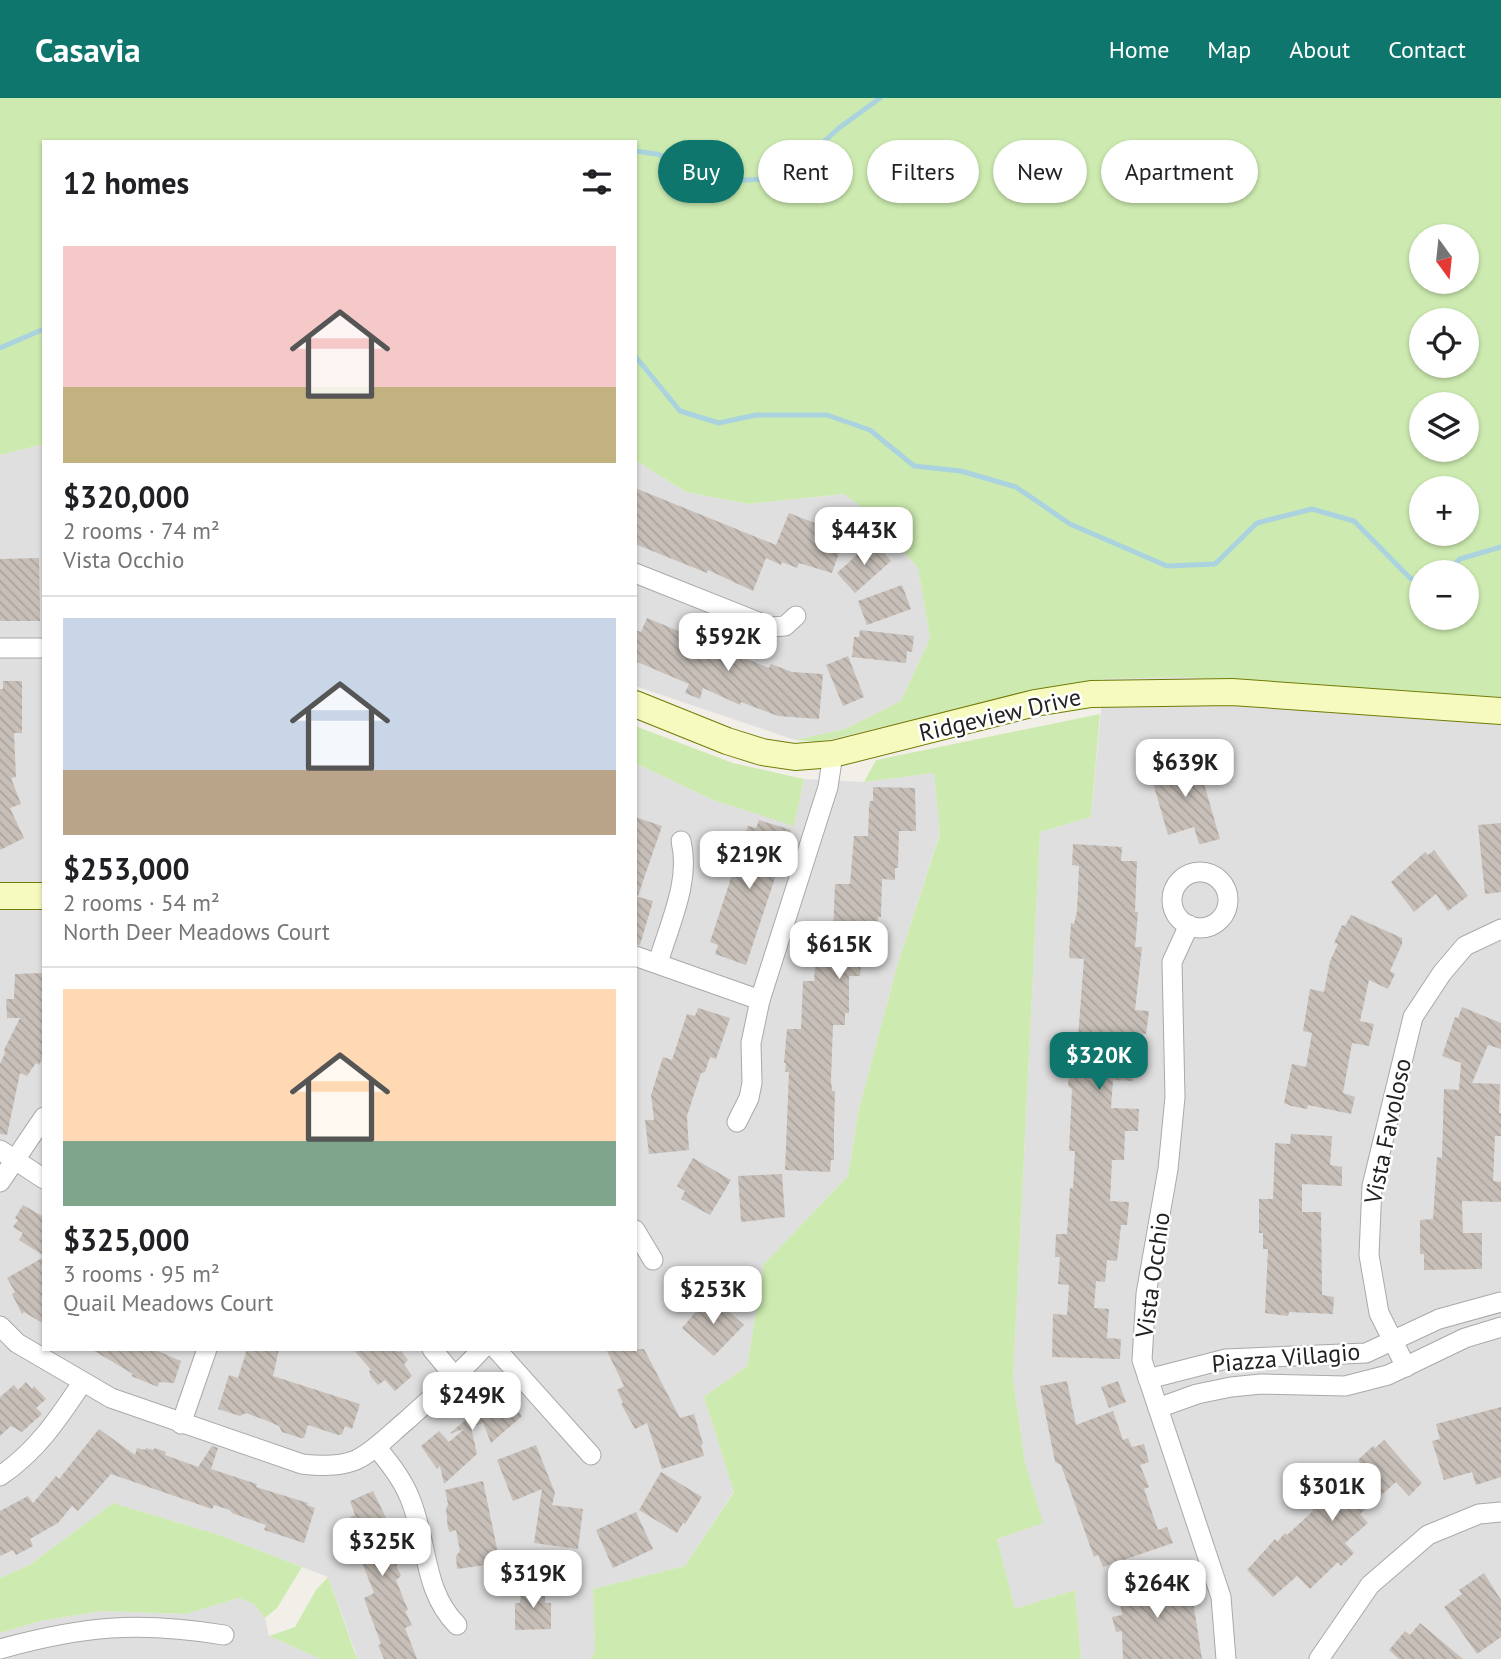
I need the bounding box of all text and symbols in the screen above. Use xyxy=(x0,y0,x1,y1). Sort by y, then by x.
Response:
text: Casavia xyxy=(35,28,141,71)
text: Home xyxy=(1109,34,1169,65)
text: Map xyxy=(1207,34,1251,65)
text: About xyxy=(1289,34,1350,65)
text: Contact xyxy=(1388,34,1466,65)
chip: Buy xyxy=(658,140,744,203)
chip: Rent xyxy=(758,140,853,203)
chip: Filters xyxy=(867,140,979,203)
chip: New xyxy=(993,140,1087,203)
chip: Apartment xyxy=(1101,140,1258,203)
text: 12 homes xyxy=(63,163,189,202)
icon: filters xyxy=(578,163,616,201)
north arrow xyxy=(1409,224,1479,294)
map controls xyxy=(1409,224,1479,630)
icon: home xyxy=(277,291,403,417)
button: locate xyxy=(1409,308,1479,378)
button: layers xyxy=(1409,392,1479,462)
button: + xyxy=(1409,476,1479,546)
text: $320,000 xyxy=(63,477,190,516)
pin: $443K xyxy=(815,508,913,567)
text: $443K xyxy=(831,515,897,544)
text: 2 rooms · 74 m² xyxy=(63,516,220,545)
text: Vista Occhio xyxy=(63,545,184,574)
button: − xyxy=(1409,560,1479,630)
pin: $592K xyxy=(679,614,777,673)
text: $592K xyxy=(695,621,761,650)
icon: home xyxy=(277,663,403,789)
street label: Ridgeview Drive xyxy=(916,681,1084,748)
pin: $639K xyxy=(1136,740,1234,799)
text: $639K xyxy=(1152,747,1218,776)
pin: $219K xyxy=(700,832,798,891)
text: $219K xyxy=(716,839,782,868)
text: $253,000 xyxy=(63,849,190,888)
text: 2 rooms · 54 m² xyxy=(63,888,220,917)
text: North Deer Meadows Court xyxy=(63,917,330,946)
pin: $615K xyxy=(790,922,888,981)
text: $615K xyxy=(806,929,872,958)
pin: $320K xyxy=(1050,1032,1148,1092)
icon: home xyxy=(277,1034,403,1160)
text: $320K xyxy=(1066,1040,1132,1069)
street label: Vista Favoloso xyxy=(1357,1055,1418,1207)
street label: Vista Occhio xyxy=(1128,1210,1177,1341)
text: $325,000 xyxy=(63,1220,190,1259)
text: 3 rooms · 95 m² xyxy=(63,1259,220,1288)
pin: $253K xyxy=(664,1266,762,1326)
text: $253K xyxy=(680,1274,746,1303)
text: Quail Meadows Court xyxy=(63,1288,273,1317)
street label: Piazza Villagio xyxy=(1210,1336,1362,1379)
pin: $249K xyxy=(423,1372,521,1432)
text: $249K xyxy=(439,1380,505,1409)
pin: $301K xyxy=(1283,1464,1381,1523)
text: $301K xyxy=(1299,1471,1365,1500)
pin: $325K xyxy=(333,1518,431,1578)
text: $325K xyxy=(349,1526,415,1555)
pin: $319K xyxy=(484,1550,582,1610)
text: $319K xyxy=(500,1558,566,1587)
pin: $264K xyxy=(1108,1560,1206,1620)
text: $264K xyxy=(1124,1568,1190,1597)

